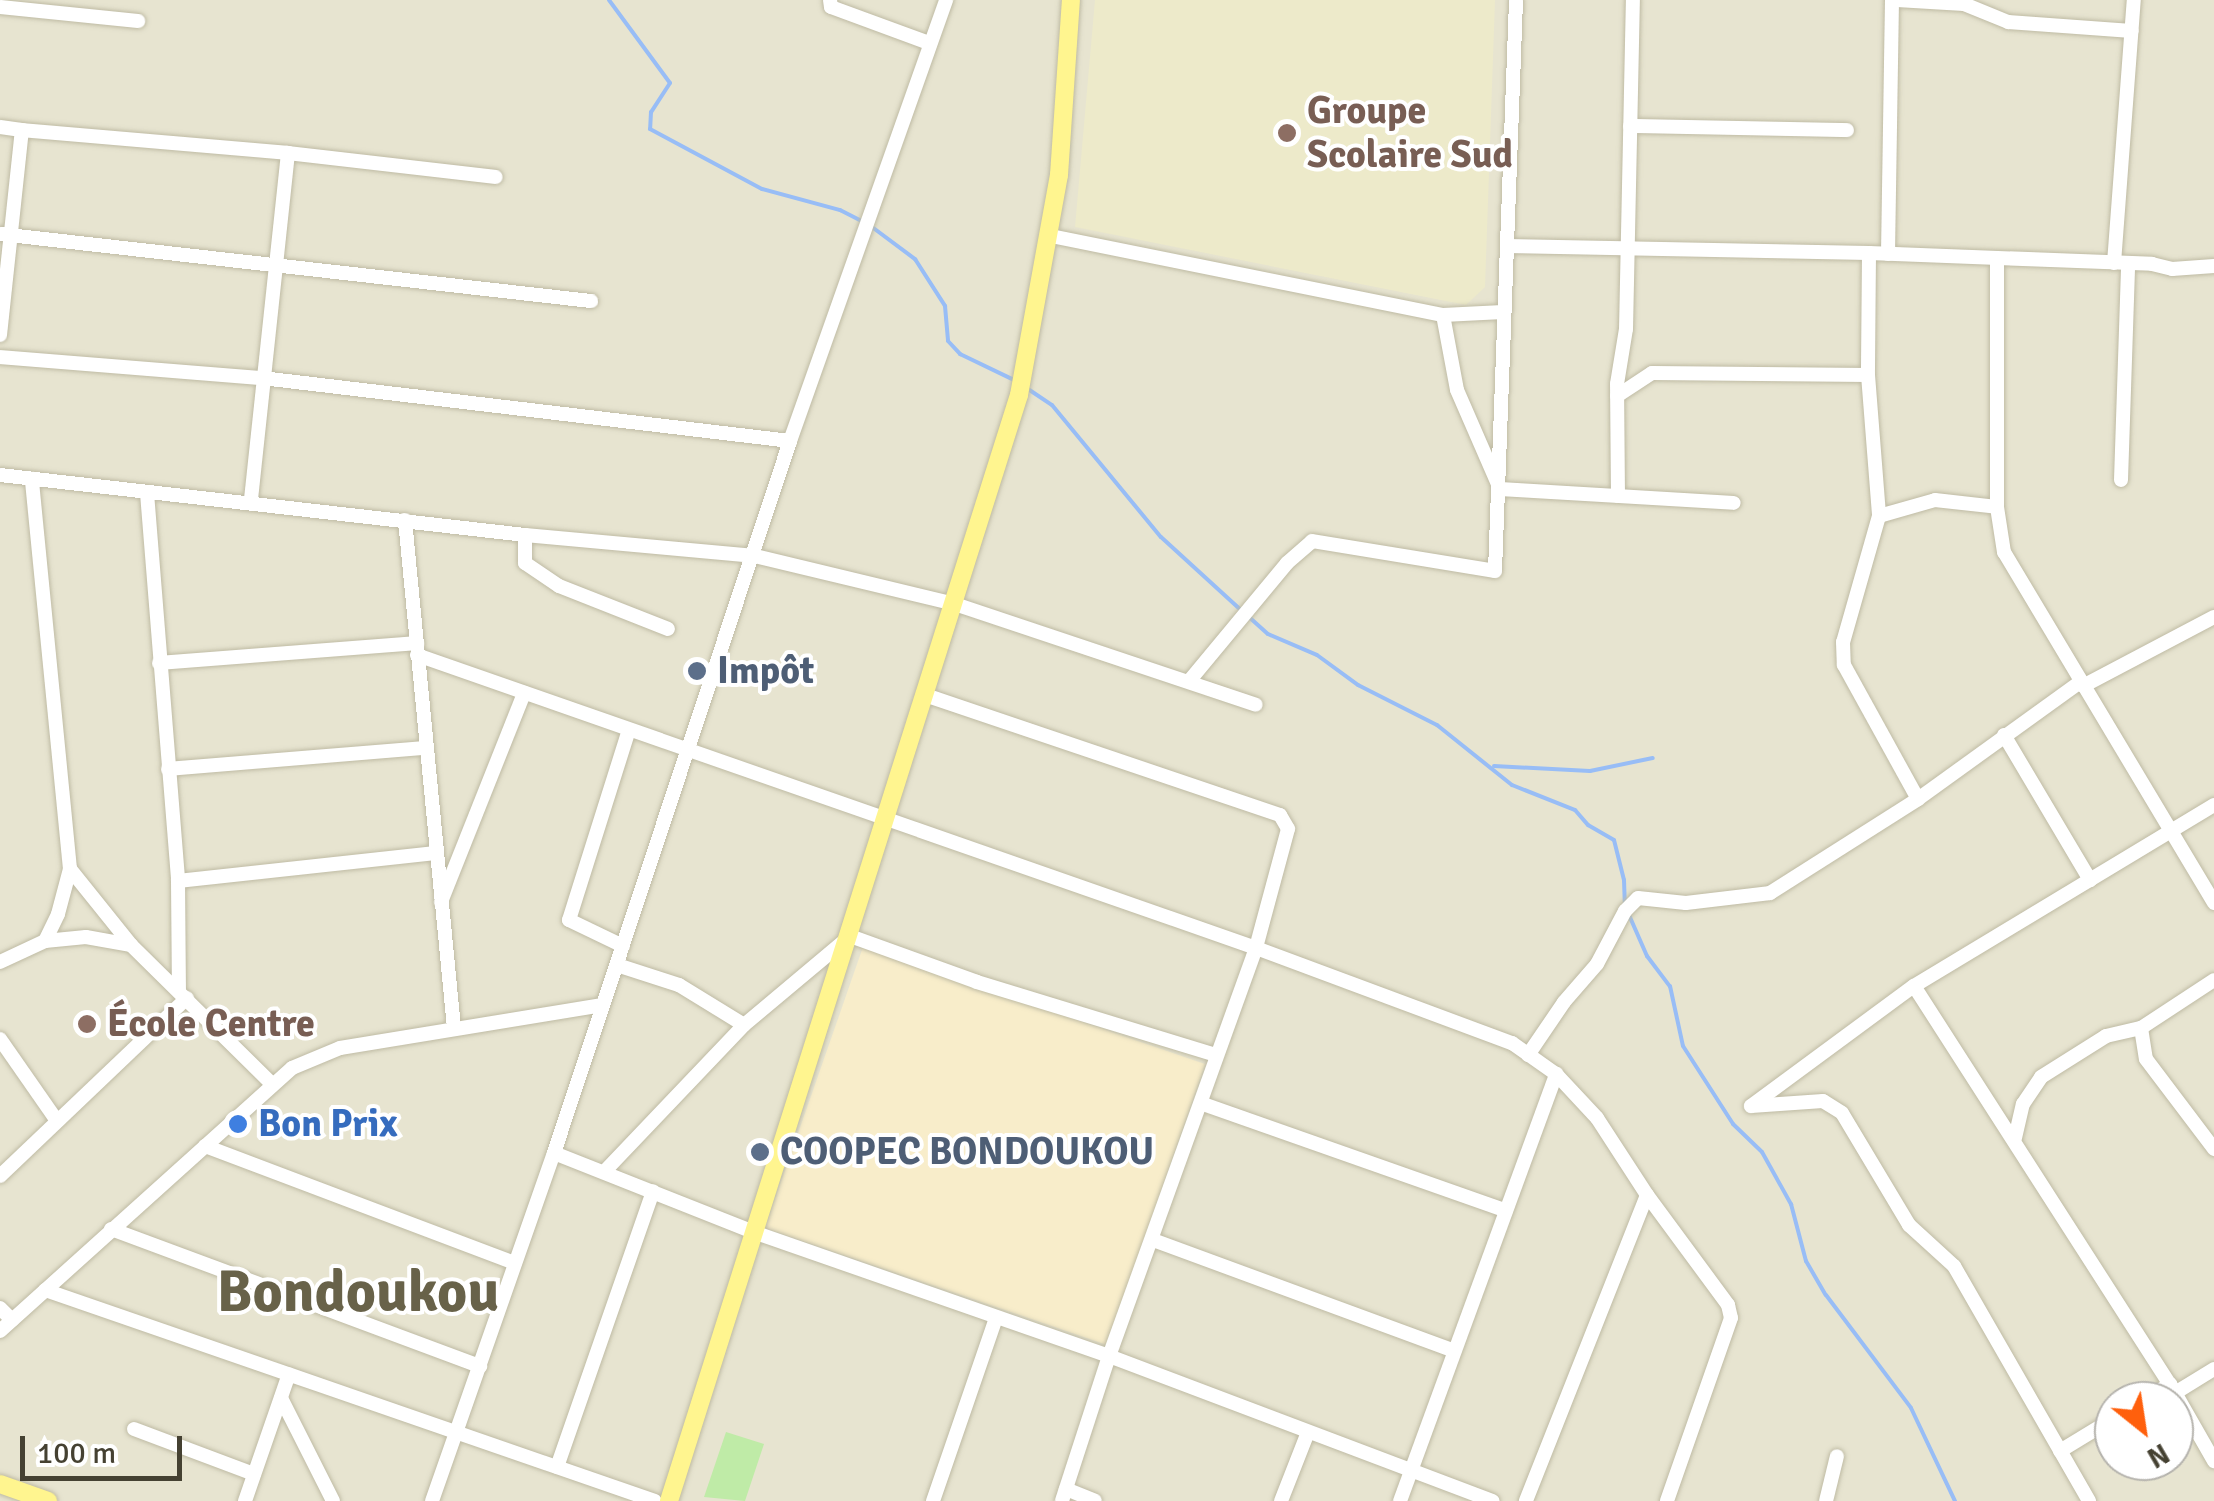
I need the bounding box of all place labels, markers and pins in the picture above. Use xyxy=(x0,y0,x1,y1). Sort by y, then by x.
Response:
place label: Groupe Scolaire Sud xyxy=(1307,88,1513,178)
marker: Groupe Scolaire Sud xyxy=(1276,122,1298,144)
place label: Impôt xyxy=(717,648,814,694)
marker: Impôt xyxy=(686,660,708,682)
place label: École Centre xyxy=(107,1001,315,1047)
marker: École Centre xyxy=(76,1013,98,1035)
place label: Bon Prix xyxy=(258,1101,398,1147)
marker: Bon Prix xyxy=(227,1113,249,1135)
place label: COOPEC BONDOUKOU xyxy=(780,1129,1154,1175)
marker: COOPEC BONDOUKOU xyxy=(749,1141,771,1163)

